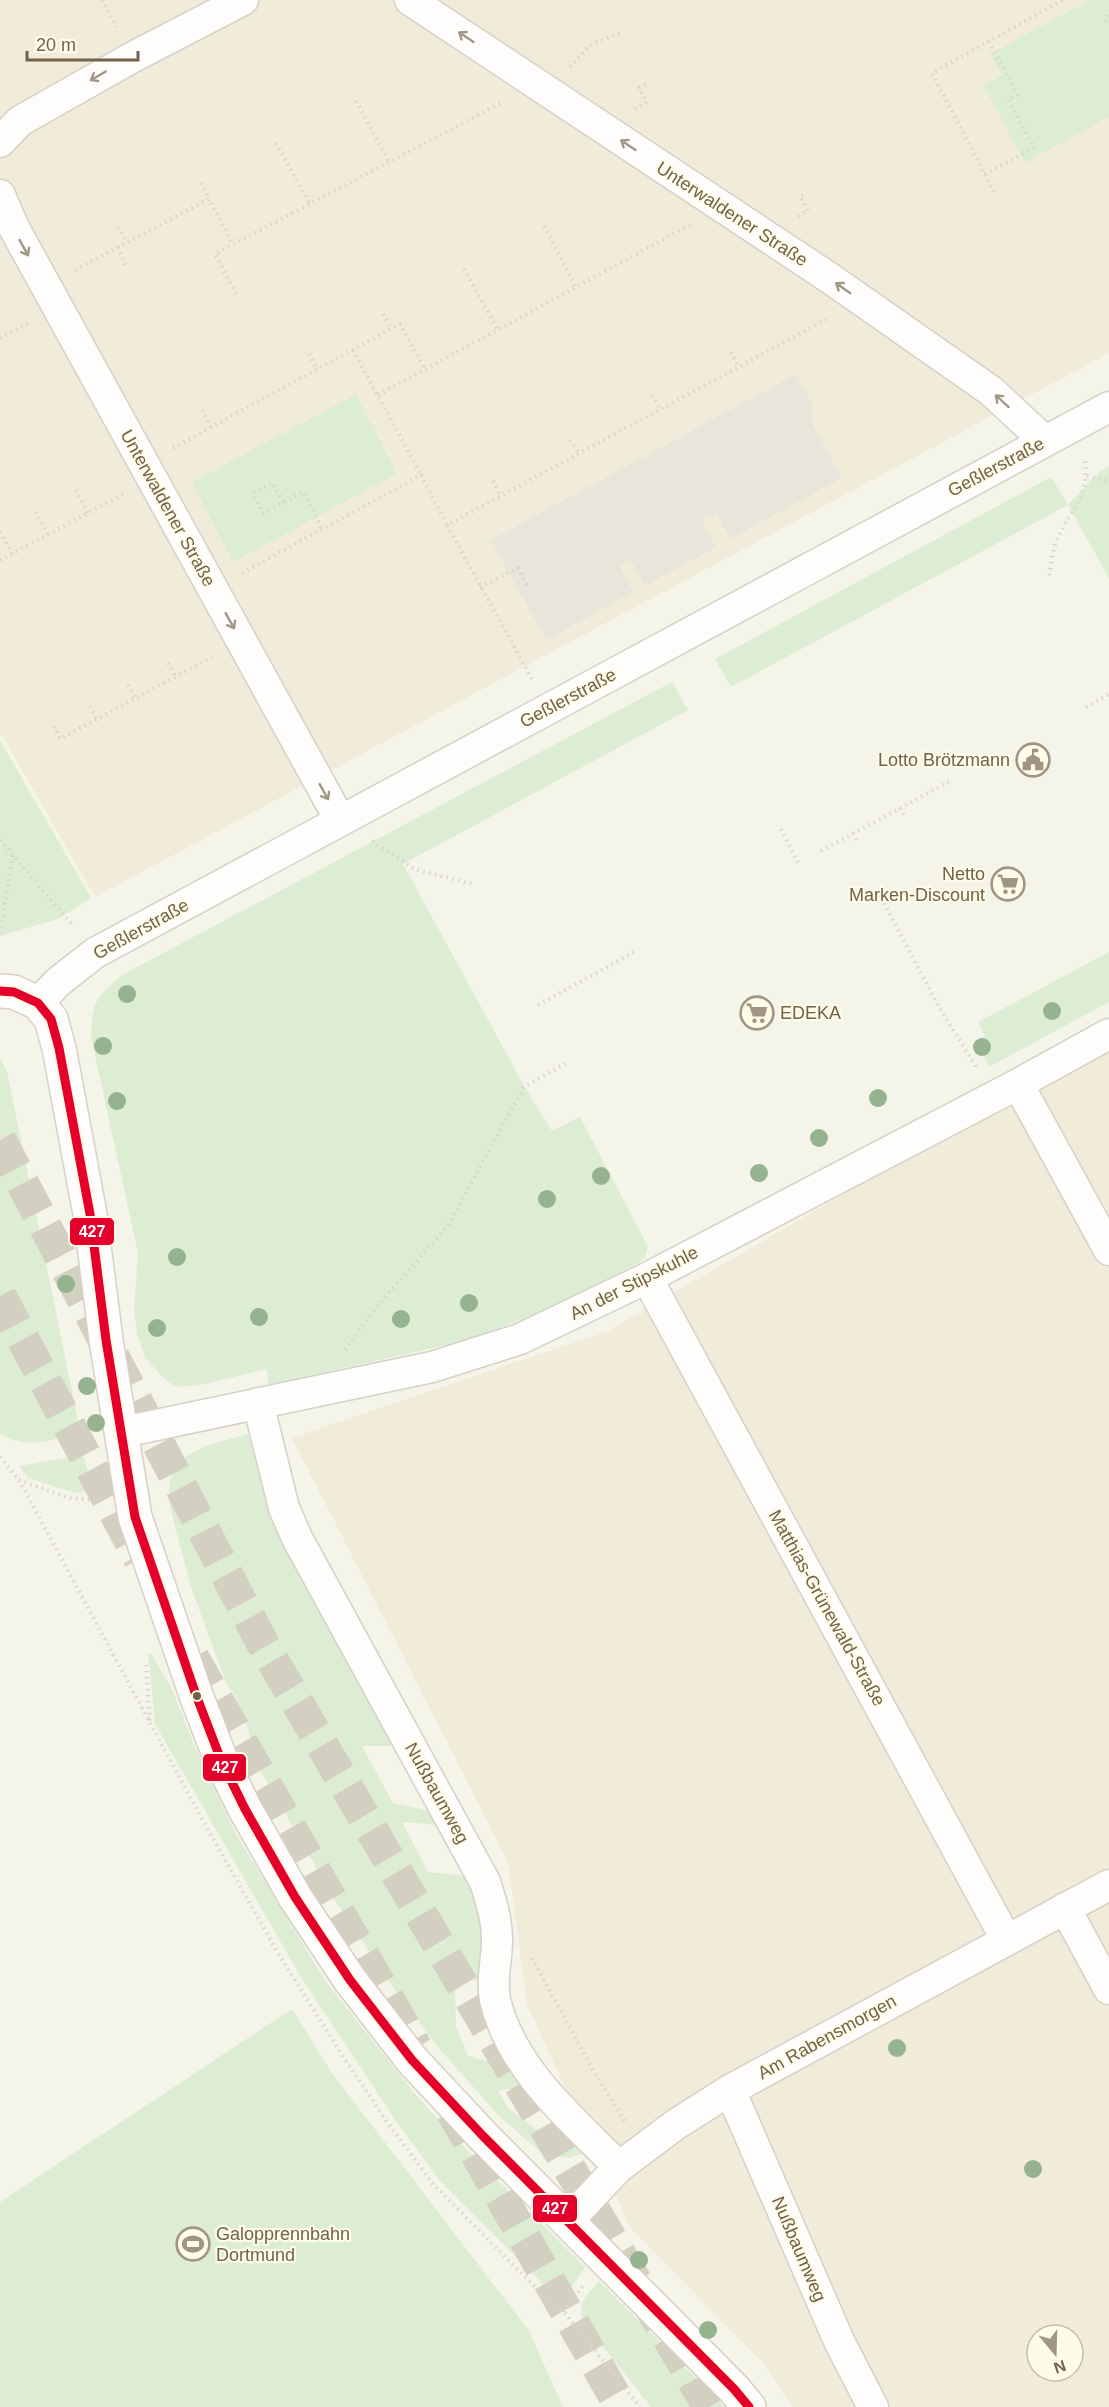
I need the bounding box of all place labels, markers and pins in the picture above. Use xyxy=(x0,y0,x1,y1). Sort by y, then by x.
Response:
public building icon: Lotto Brötzmann xyxy=(1015,742,1051,778)
place label: Lotto Brötzmann xyxy=(878,750,1010,770)
place label: Netto Marken-Discount xyxy=(849,864,985,905)
supermarket icon: Netto Marken-Discount xyxy=(990,866,1026,902)
supermarket icon: EDEKA xyxy=(739,995,775,1031)
place label: EDEKA xyxy=(780,1003,841,1023)
unlabelled marker xyxy=(191,1690,203,1702)
place label: Galopprennbahn Dortmund xyxy=(216,2224,350,2265)
sports icon: Galopprennbahn Dortmund xyxy=(175,2226,211,2262)

